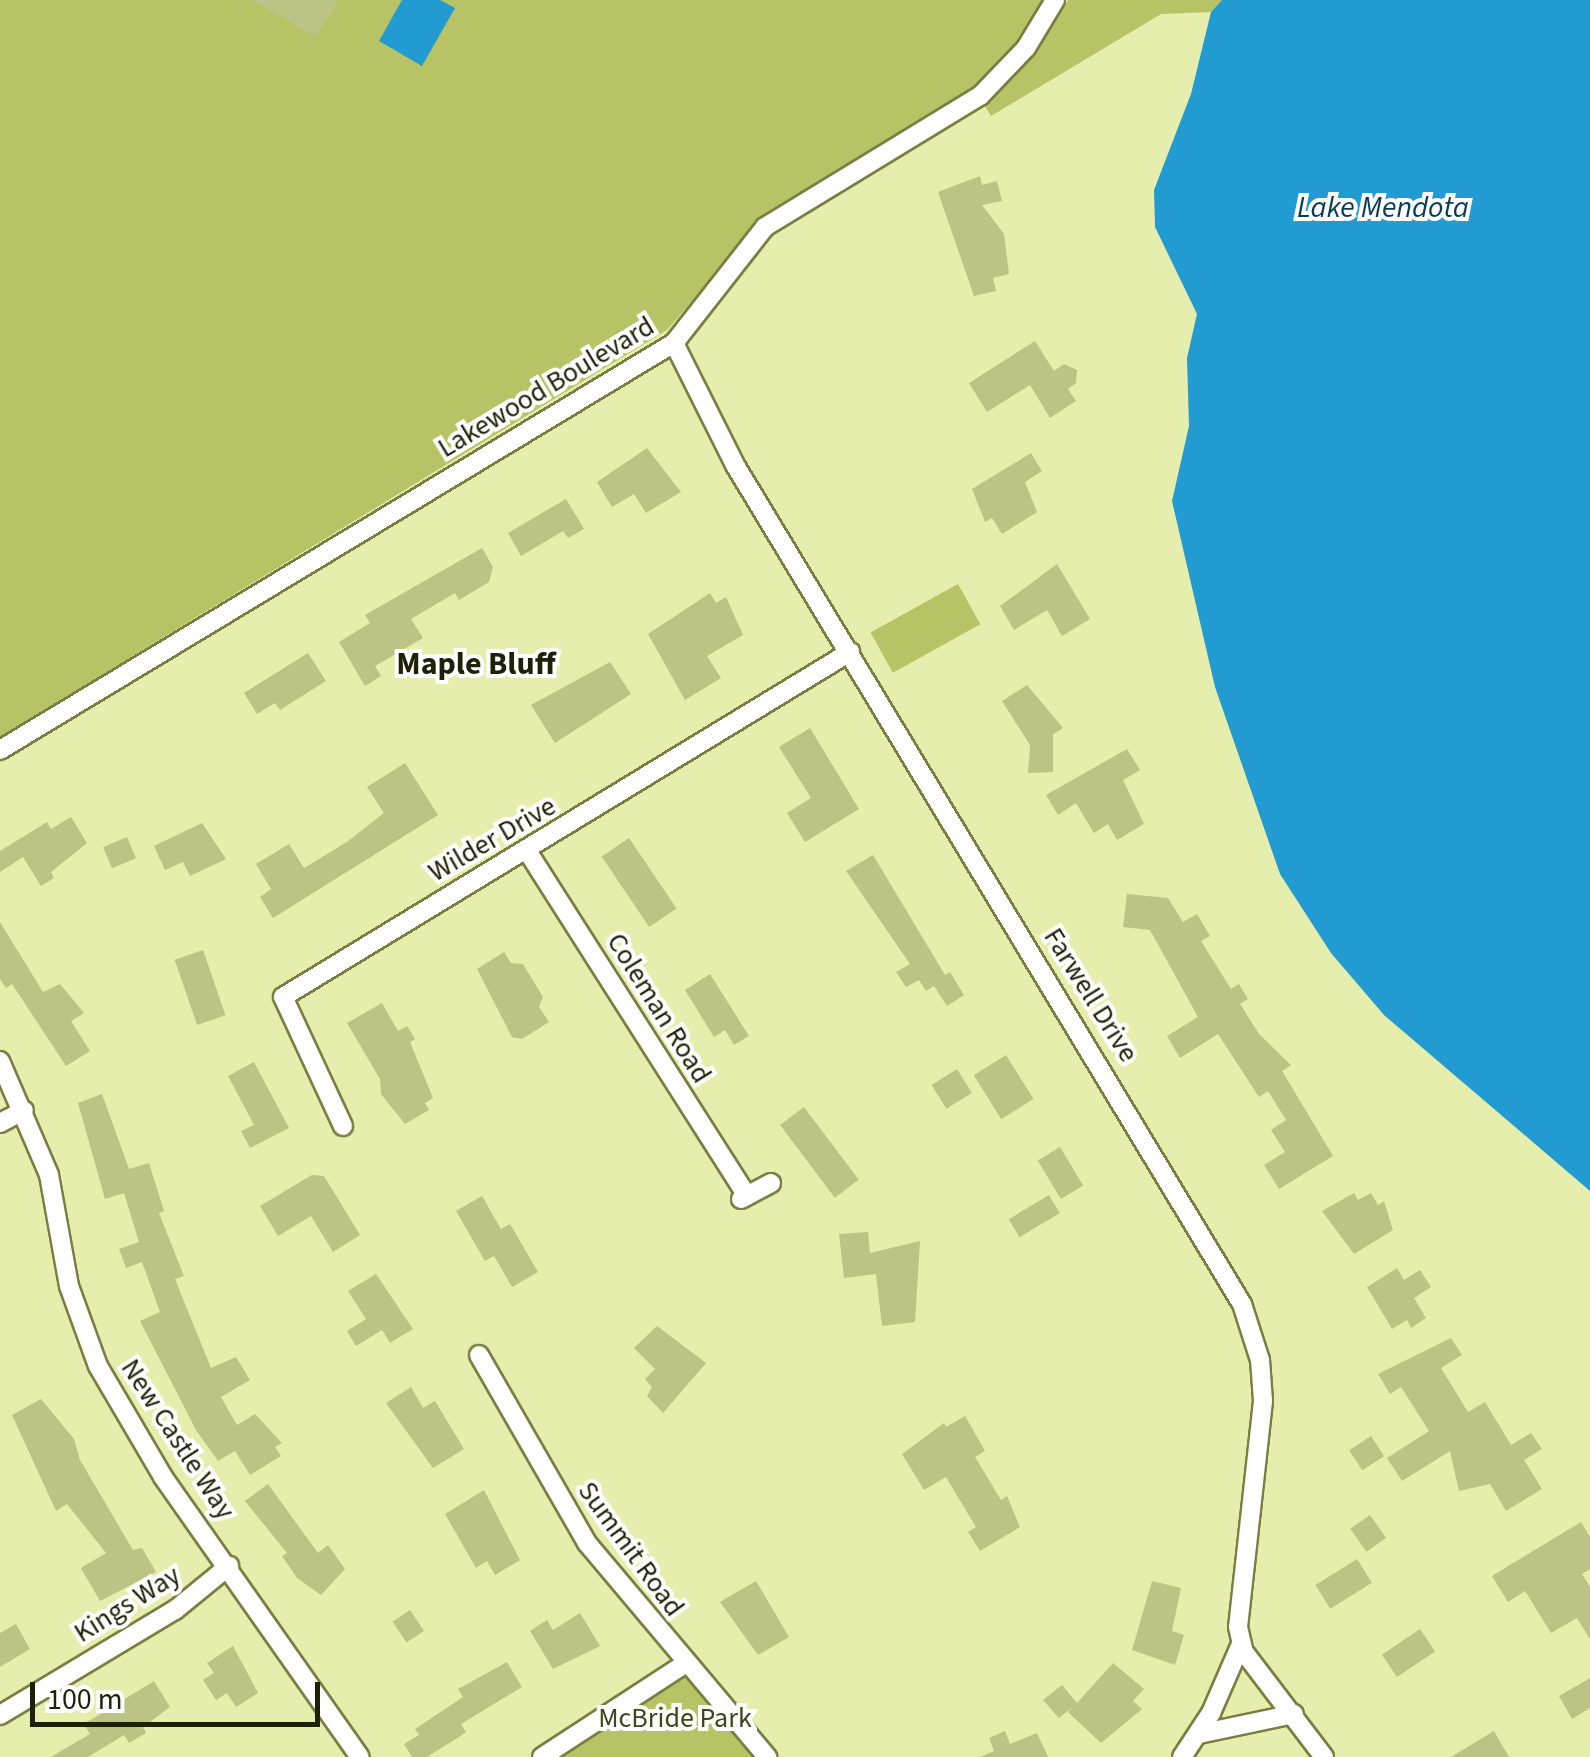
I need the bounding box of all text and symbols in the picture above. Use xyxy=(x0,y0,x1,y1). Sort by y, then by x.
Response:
water label: Lake Mendota xyxy=(1297,190,1469,226)
street label: Lakewood Boulevard xyxy=(432,309,660,465)
district label: Maple Bluff xyxy=(396,645,556,683)
street label: Wilder Drive xyxy=(422,789,562,889)
street label: Farwell Drive xyxy=(1037,922,1145,1068)
street label: Coleman Road xyxy=(600,927,718,1089)
street label: New Castle Way xyxy=(114,1353,242,1525)
street label: Summit Road xyxy=(571,1475,691,1623)
street label: Kings Way xyxy=(68,1558,186,1650)
scale bar xyxy=(35,1662,325,1724)
text: 100 m xyxy=(47,1678,123,1721)
park label: McBride Park xyxy=(598,1701,752,1735)

